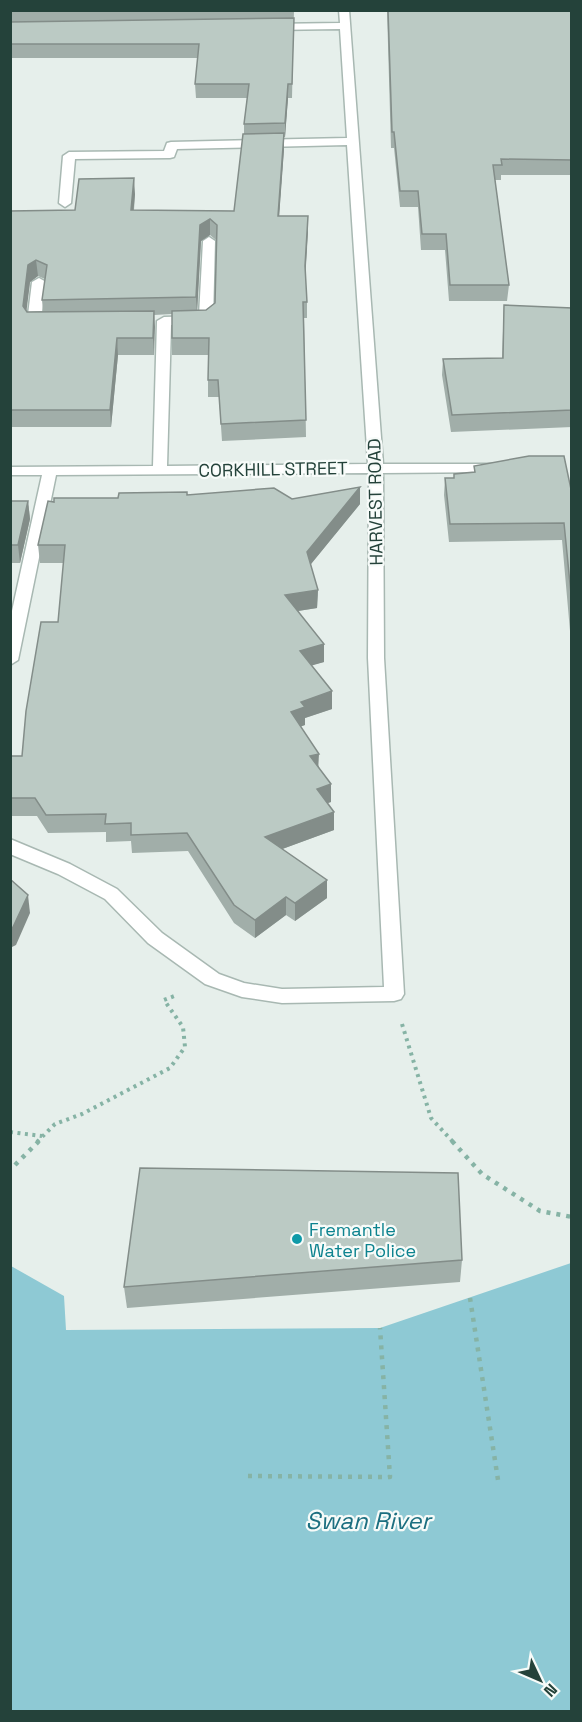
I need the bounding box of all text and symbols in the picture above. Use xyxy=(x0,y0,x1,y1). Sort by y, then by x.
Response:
street label: HARVEST ROAD xyxy=(362,438,388,566)
street label: CORKHILL STREET xyxy=(198,456,348,482)
place label: Fremantle Water Police xyxy=(309,1218,416,1262)
marker: Fremantle Water Police xyxy=(290,1232,304,1246)
water label: Swan River xyxy=(305,1505,434,1536)
north arrow xyxy=(510,1650,570,1710)
text: N xyxy=(539,1679,562,1701)

